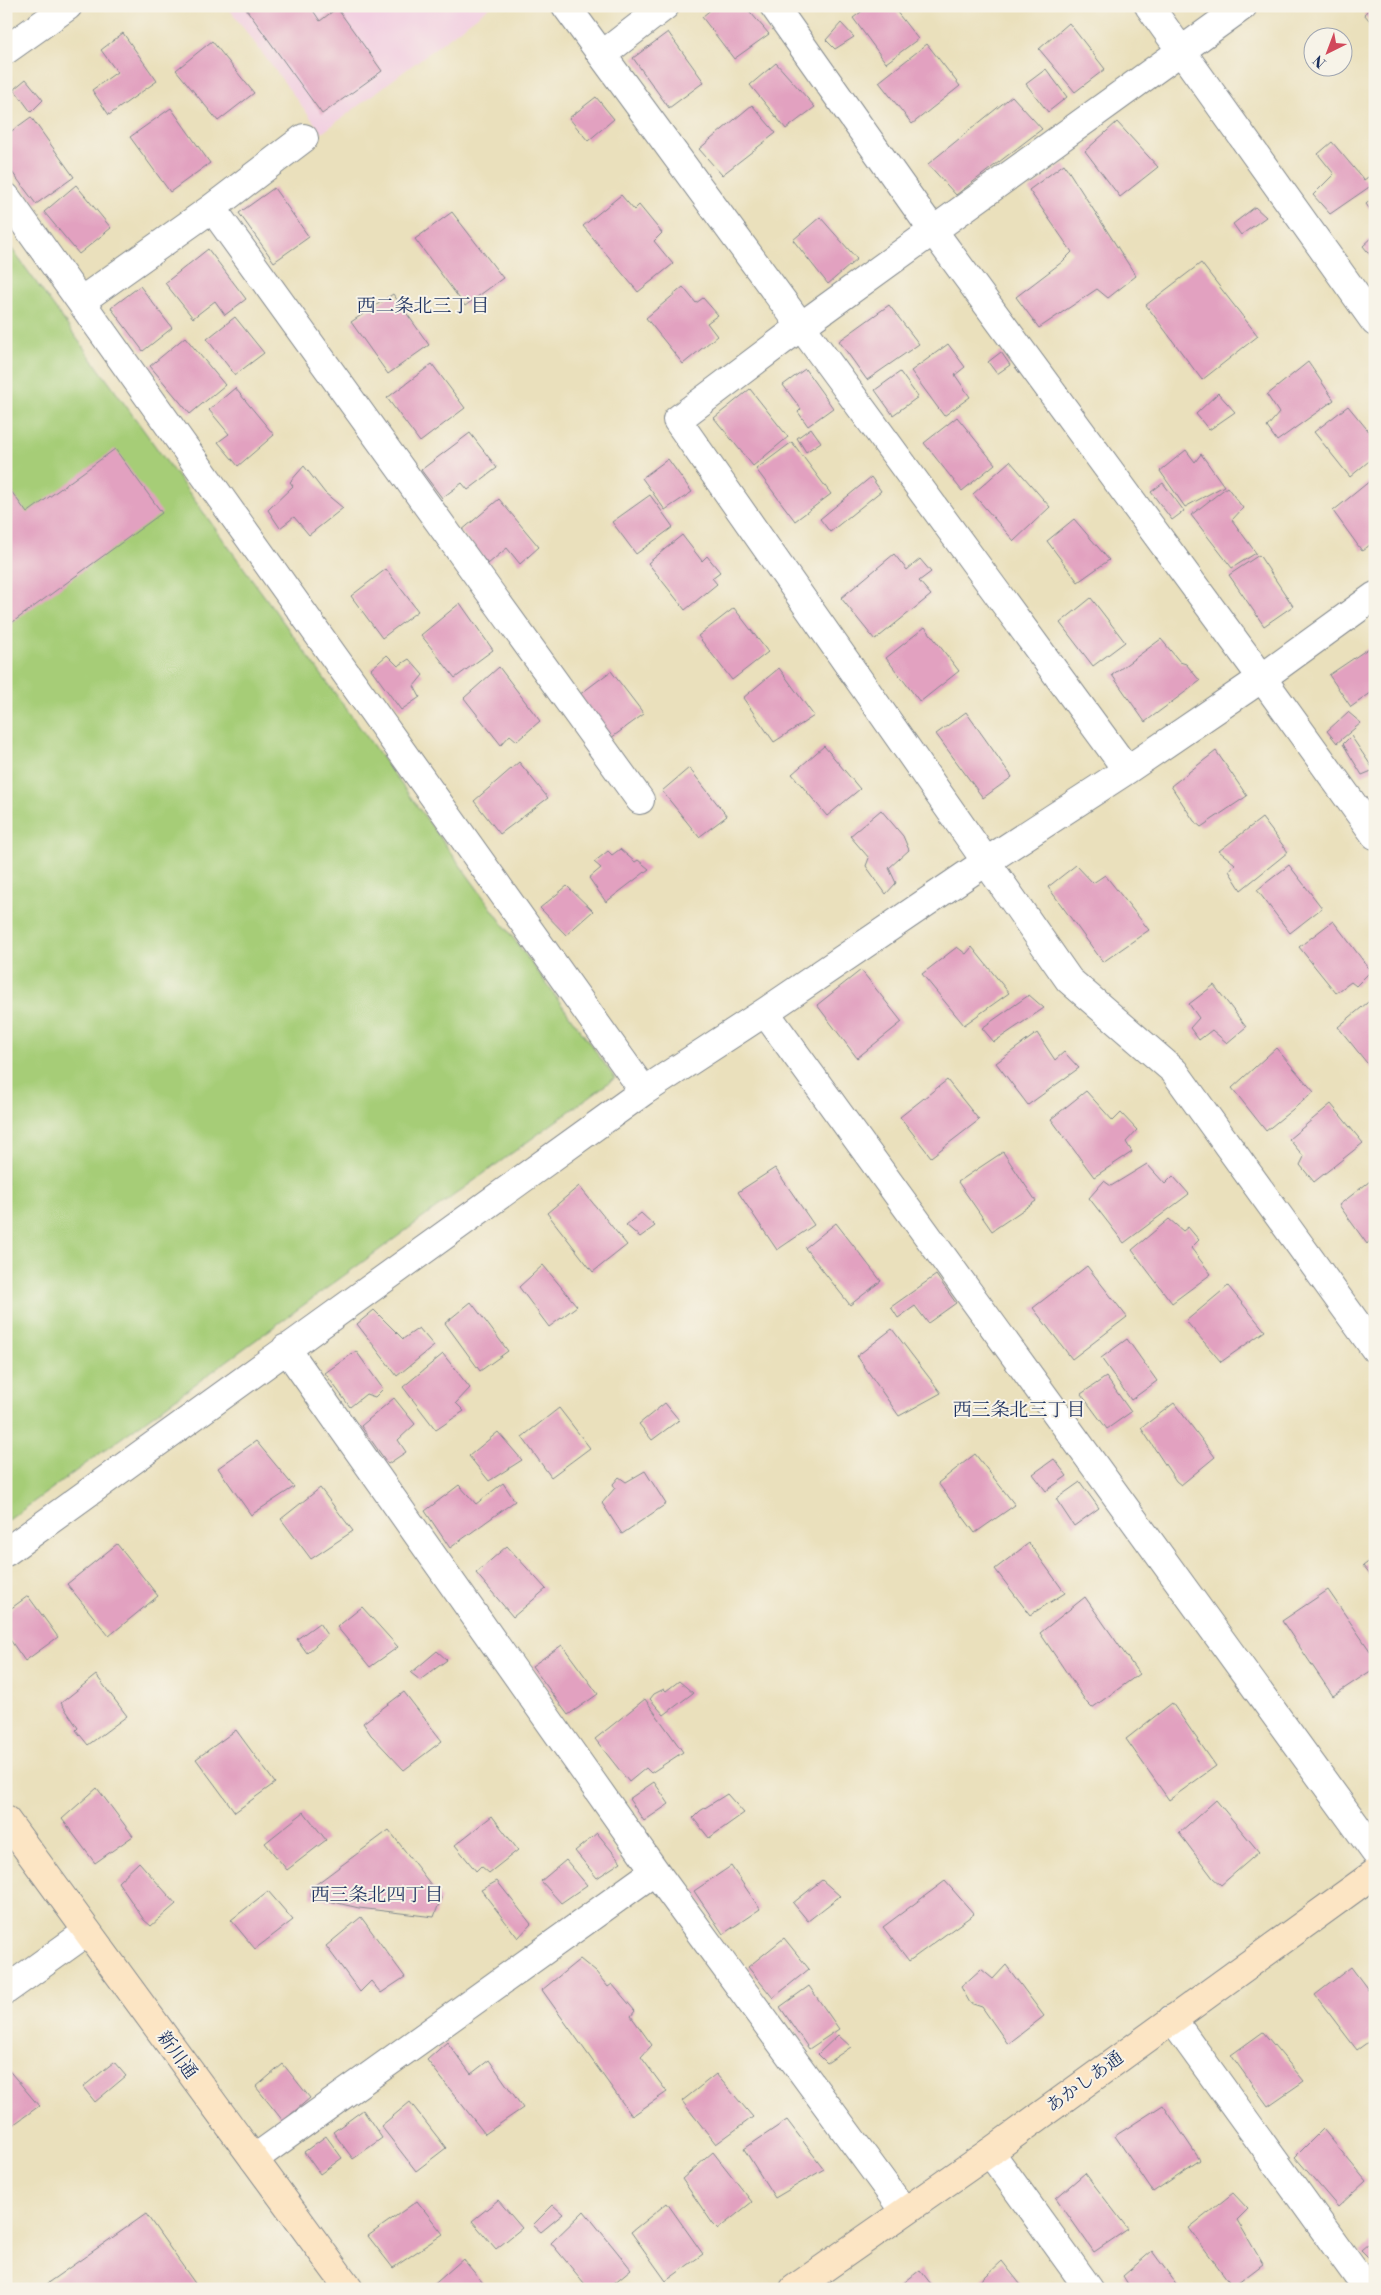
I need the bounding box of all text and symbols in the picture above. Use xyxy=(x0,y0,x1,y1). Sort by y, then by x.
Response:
north arrow xyxy=(1304,28,1354,78)
text: N xyxy=(1310,51,1330,71)
district label: 西二条北三丁目 xyxy=(356,294,490,318)
district label: 西三条北三丁目 xyxy=(952,1398,1086,1422)
district label: 西三条北四丁目 xyxy=(310,1883,444,1907)
street label: 新川通 xyxy=(152,2026,202,2084)
street label: あかしあ通 xyxy=(1042,2046,1128,2118)

